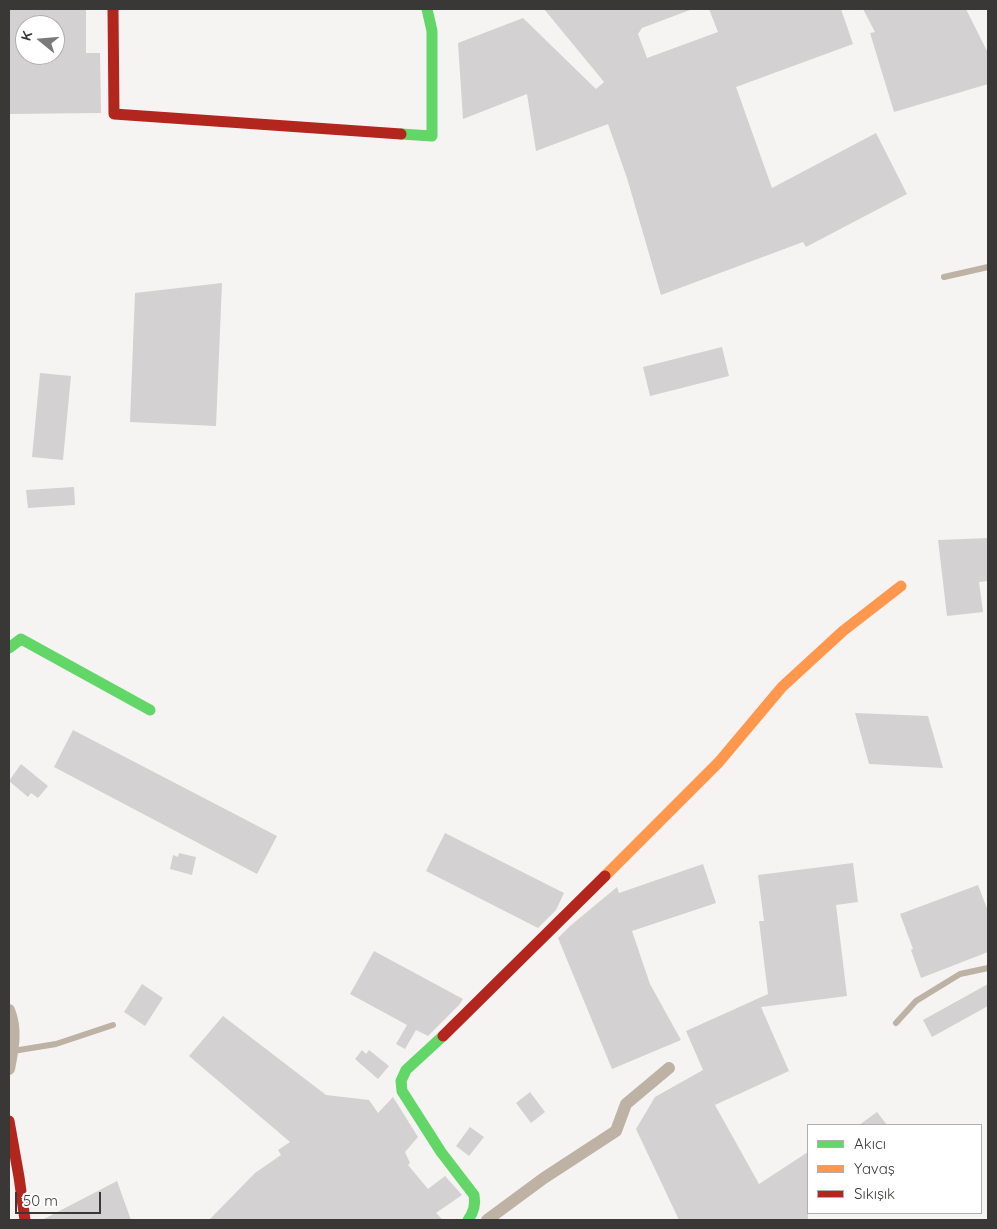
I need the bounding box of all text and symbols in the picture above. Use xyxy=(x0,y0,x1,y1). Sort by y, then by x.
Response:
north arrow xyxy=(15,15,65,65)
text: K xyxy=(17,29,37,43)
legend xyxy=(807,1124,982,1214)
text: Akıcı xyxy=(854,1134,886,1153)
text: Yavaş xyxy=(854,1159,895,1178)
scale bar xyxy=(18,1182,104,1214)
text: Sıkışık xyxy=(854,1184,895,1203)
text: 50 m xyxy=(23,1191,58,1210)

